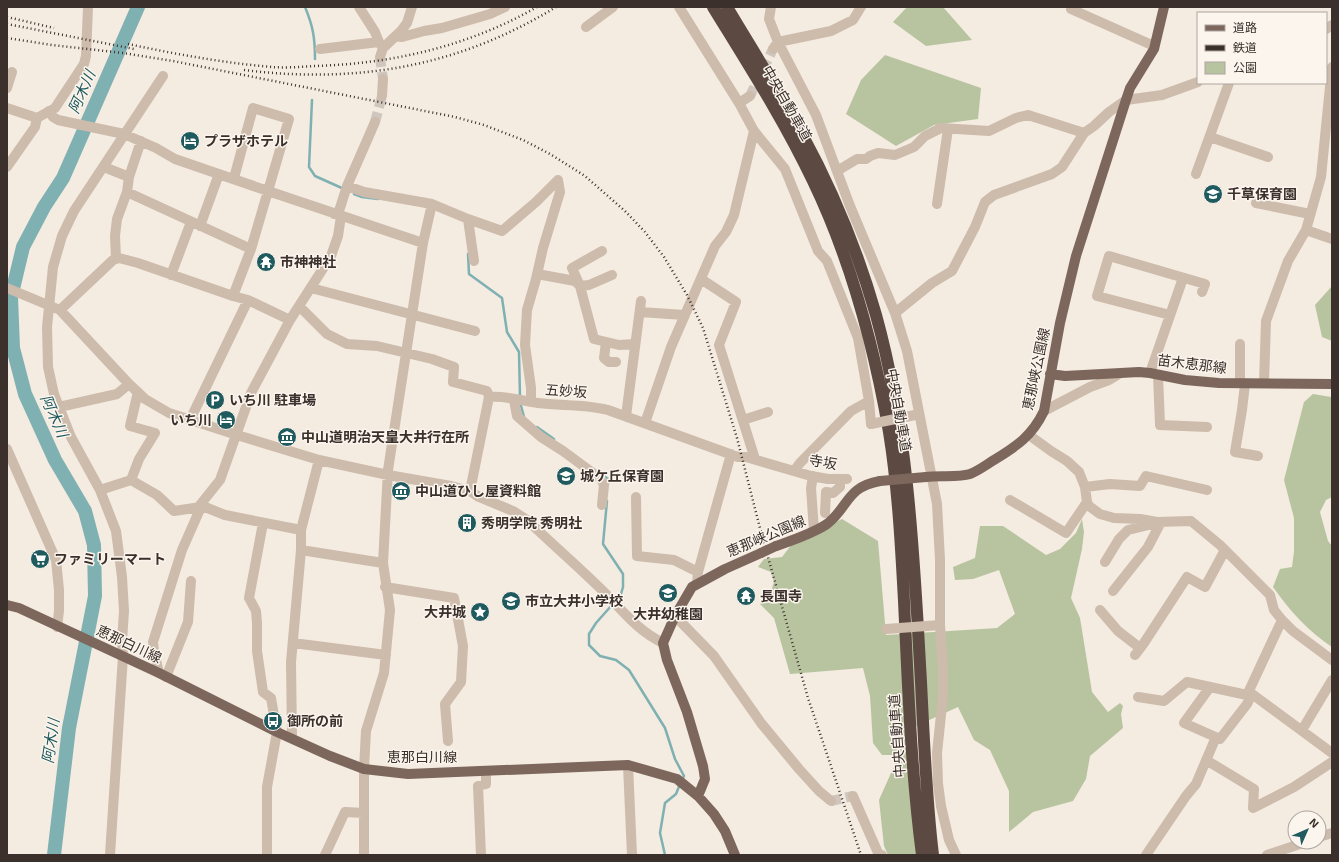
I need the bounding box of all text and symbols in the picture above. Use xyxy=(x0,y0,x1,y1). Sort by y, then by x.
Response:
legend xyxy=(1197,12,1327,84)
text: 道路 xyxy=(1233,20,1257,34)
text: 鉄道 xyxy=(1233,40,1257,54)
text: 公園 xyxy=(1233,60,1257,74)
street label: 中央自動車道 xyxy=(759,62,816,143)
water label: 阿木川 xyxy=(64,66,99,116)
hotel icon: プラザホテル xyxy=(179,130,201,152)
place label: プラザホテル xyxy=(204,132,288,149)
school or university icon: 千草保育園 xyxy=(1202,183,1224,205)
place label: 千草保育園 xyxy=(1227,185,1297,202)
temple icon: 市神神社 xyxy=(255,251,277,273)
place label: 市神神社 xyxy=(280,253,336,270)
street label: 恵那峡公園線 xyxy=(1018,326,1053,412)
street label: 苗木恵那線 xyxy=(1156,351,1228,376)
street label: 中央自動車道 xyxy=(884,367,915,453)
street label: 五妙坂 xyxy=(544,381,588,400)
parking icon: いち川 駐車場 xyxy=(204,389,226,411)
water label: 阿木川 xyxy=(38,391,73,442)
place label: いち川 駐車場 xyxy=(229,391,316,408)
hotel icon: いち川 xyxy=(215,409,237,431)
place label: いち川 xyxy=(170,411,212,428)
museum icon: 中山道明治天皇大井行在所 xyxy=(276,426,298,448)
place label: 中山道明治天皇大井行在所 xyxy=(301,428,469,445)
street label: 寺坂 xyxy=(808,451,838,472)
school or university icon: 城ケ丘保育園 xyxy=(555,465,577,487)
place label: 城ケ丘保育園 xyxy=(580,467,664,484)
museum icon: 中山道ひし屋資料館 xyxy=(390,480,412,502)
place label: 中山道ひし屋資料館 xyxy=(415,482,541,499)
street label: 恵那峡公園線 xyxy=(724,511,808,560)
building icon: 秀明学院 秀明社 xyxy=(456,512,478,534)
place label: 秀明学院 秀明社 xyxy=(481,514,582,531)
supermarket icon: ファミリーマート xyxy=(29,548,51,570)
place label: ファミリーマート xyxy=(54,550,166,567)
school or university icon: 大井幼稚園 xyxy=(657,582,679,604)
temple icon: 長国寺 xyxy=(735,585,757,607)
place label: 長国寺 xyxy=(760,587,802,604)
school or university icon: 市立大井小学校 xyxy=(500,590,522,612)
place label: 市立大井小学校 xyxy=(525,592,623,609)
place icon: 大井城 xyxy=(469,601,491,623)
place label: 大井城 xyxy=(424,603,466,620)
place label: 大井幼稚園 xyxy=(633,605,703,622)
street label: 恵那白川線 xyxy=(94,621,165,666)
street label: 中央自動車道 xyxy=(885,694,908,779)
bus stop icon: 御所の前 xyxy=(262,710,284,732)
place label: 御所の前 xyxy=(287,712,343,729)
water label: 阿木川 xyxy=(38,715,62,764)
street label: 恵那白川線 xyxy=(387,748,457,765)
north arrow xyxy=(1287,810,1327,850)
text: N xyxy=(1307,815,1322,830)

